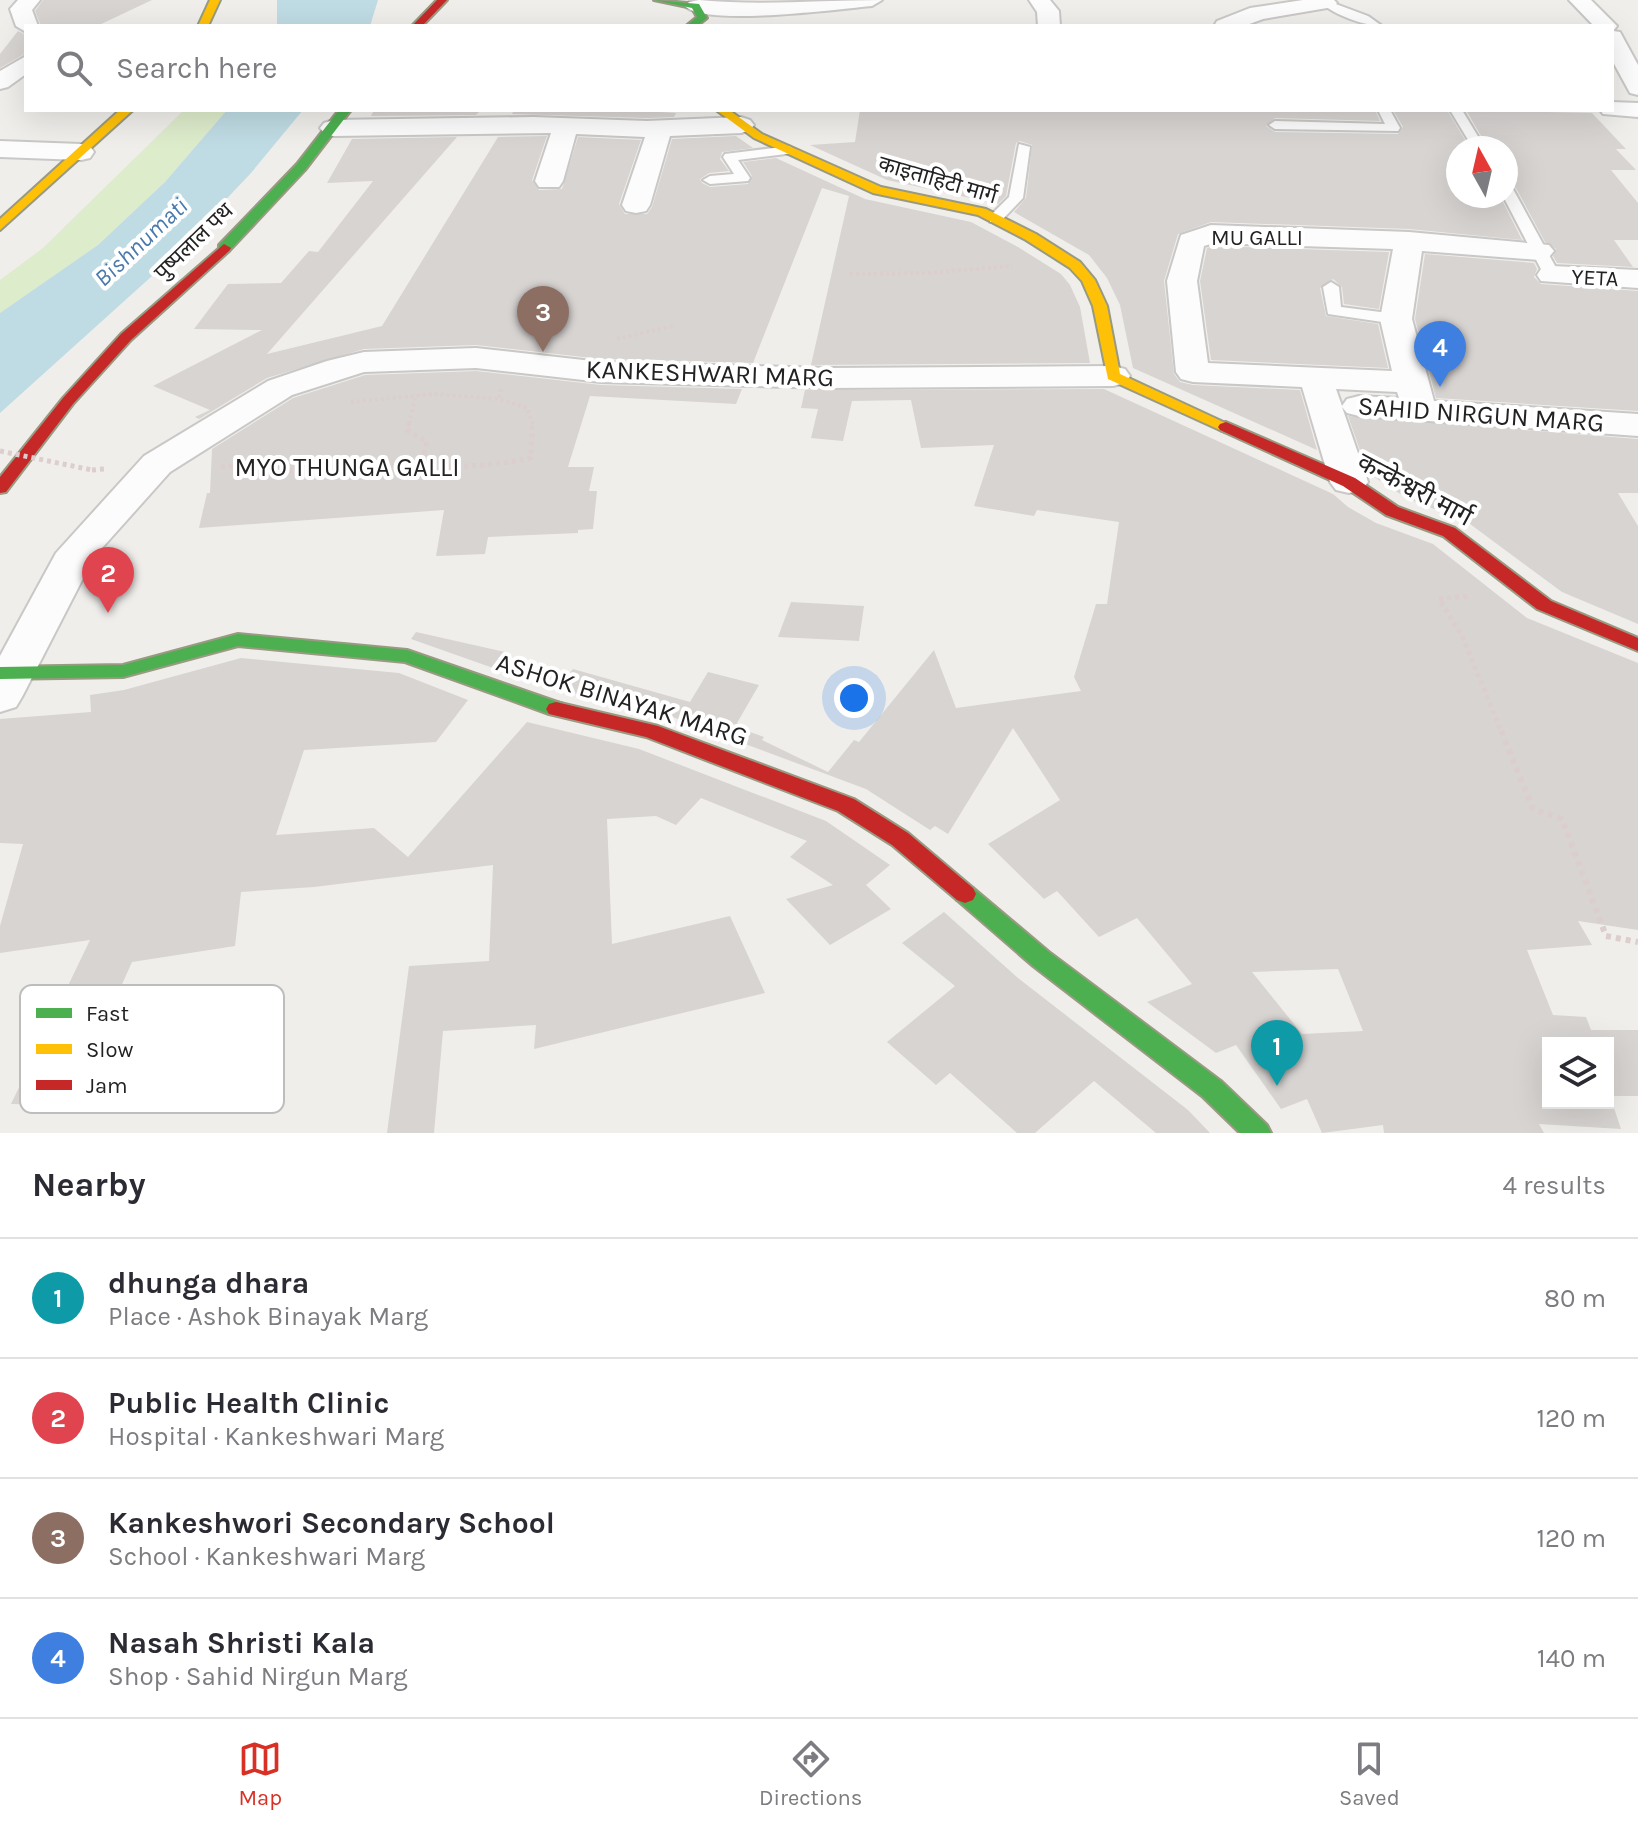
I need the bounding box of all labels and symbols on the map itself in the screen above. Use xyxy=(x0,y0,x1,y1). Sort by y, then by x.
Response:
north arrow xyxy=(1446,136,1518,208)
street label: काइताहिटी मार्ग xyxy=(875,151,1001,210)
water label: Bishnumati xyxy=(89,192,193,292)
street label: पुष्पलाल पथ xyxy=(149,197,240,286)
street label: MU GALLI xyxy=(1211,225,1303,251)
street label: YETA xyxy=(1571,264,1620,292)
pin: 3 xyxy=(517,286,569,352)
pin: 4 xyxy=(1414,321,1466,387)
street label: KANKESHWARI MARG xyxy=(585,354,835,393)
street label: SAHID NIRGUN MARG xyxy=(1357,390,1605,439)
street label: कन्केश्वरी मार्ग xyxy=(1352,446,1479,533)
street label: MYO THUNGA GALLI xyxy=(234,452,460,483)
pin: 2 xyxy=(82,547,134,613)
street label: ASHOK BINAYAK MARG xyxy=(492,646,751,752)
your location xyxy=(834,678,874,718)
legend xyxy=(20,985,284,1113)
text: Fast xyxy=(86,1001,129,1027)
pin: 1 xyxy=(1251,1020,1303,1086)
text: Slow xyxy=(86,1037,133,1063)
text: Jam xyxy=(86,1073,128,1099)

